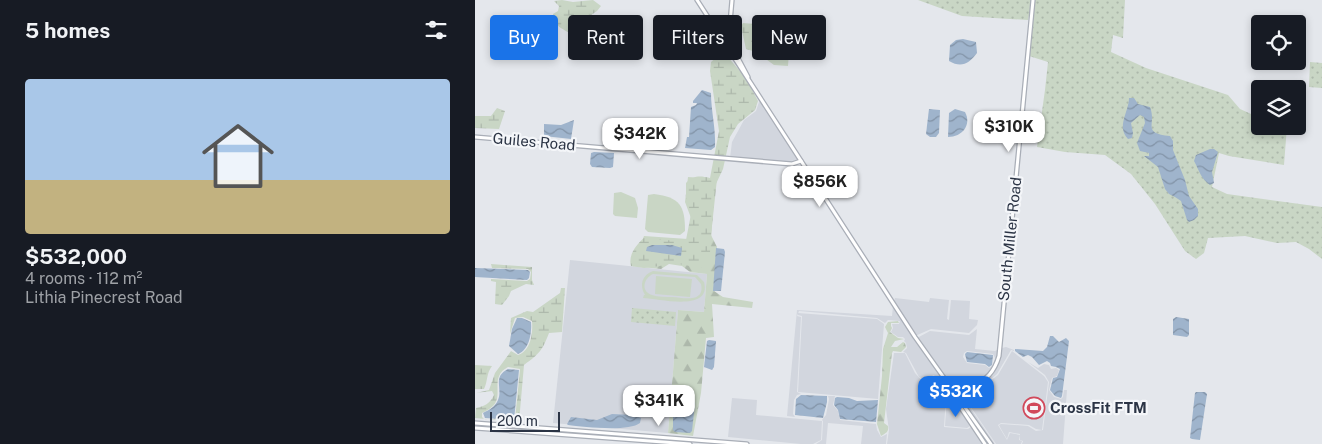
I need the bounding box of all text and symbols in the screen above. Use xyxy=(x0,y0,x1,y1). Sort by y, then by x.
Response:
chip: Buy xyxy=(490,15,558,60)
chip: Rent xyxy=(568,15,643,60)
chip: Filters xyxy=(653,15,742,60)
chip: New xyxy=(752,15,826,60)
map controls xyxy=(1251,15,1306,135)
button: locate xyxy=(1251,15,1306,70)
icon: filters xyxy=(422,16,450,44)
text: 5 homes xyxy=(25,18,110,43)
button: layers xyxy=(1251,80,1306,135)
pin: $310K xyxy=(974,110,1044,153)
icon: home xyxy=(193,111,283,201)
text: $310K xyxy=(984,117,1034,136)
pin: $342K xyxy=(605,118,675,160)
text: $342K xyxy=(613,124,667,143)
street label: Guiles Road xyxy=(492,129,576,154)
pin: $856K xyxy=(785,166,855,208)
text: $856K xyxy=(793,172,847,191)
street label: South Miller Road xyxy=(995,176,1024,302)
text: $532,000 xyxy=(25,244,127,269)
text: 4 rooms · 112 m² xyxy=(25,269,142,288)
text: Lithia Pinecrest Road xyxy=(25,288,183,307)
pin: $532K xyxy=(921,376,991,418)
text: $532K xyxy=(929,382,983,401)
pin: $341K xyxy=(624,384,694,427)
text: $341K xyxy=(634,391,684,410)
sports icon: CrossFit FTM xyxy=(1022,396,1046,420)
place label: CrossFit FTM xyxy=(1050,399,1147,416)
scale bar xyxy=(490,409,560,432)
text: 200 m xyxy=(497,413,538,429)

